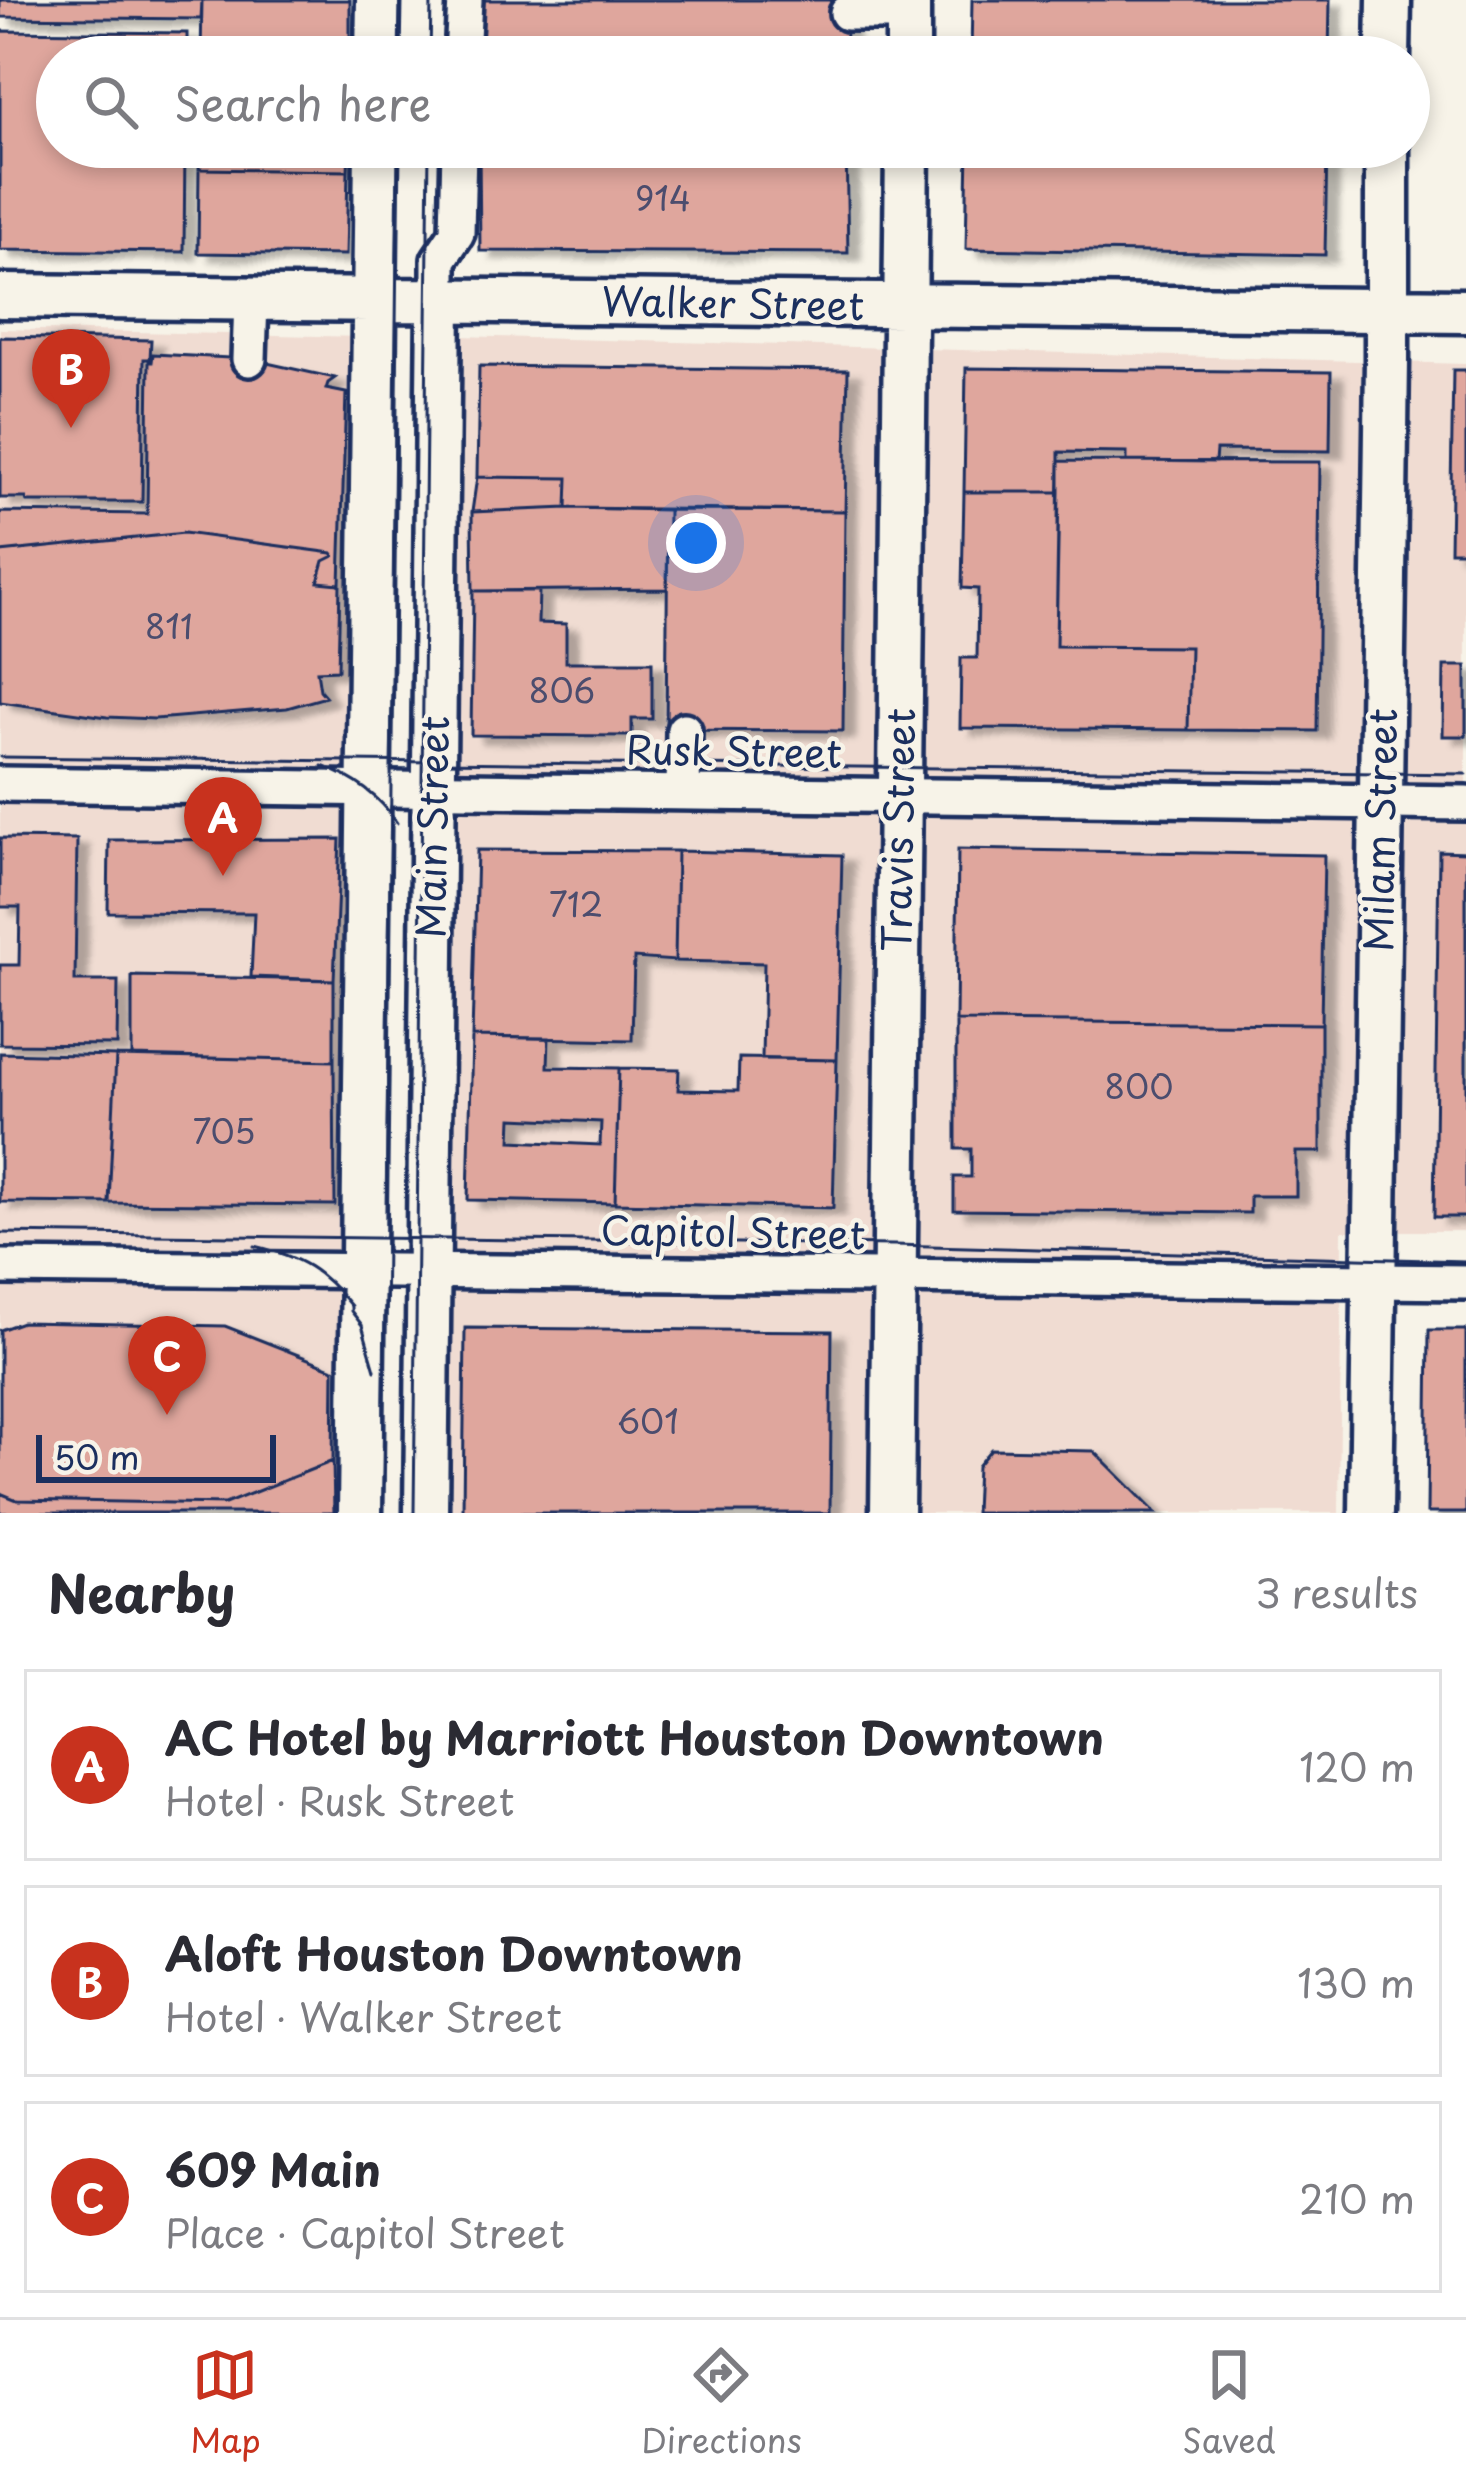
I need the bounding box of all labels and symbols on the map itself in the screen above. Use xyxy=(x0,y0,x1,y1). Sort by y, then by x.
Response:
house number: 914 xyxy=(635,172,691,222)
street label: Walker Street xyxy=(601,270,865,333)
pin: B xyxy=(32,329,110,428)
your location xyxy=(666,513,726,573)
house number: 811 xyxy=(145,600,193,650)
house number: 806 xyxy=(529,664,595,714)
street label: Travis Street xyxy=(865,708,928,952)
street label: Milam Street xyxy=(1347,708,1410,952)
street label: Main Street xyxy=(399,715,462,939)
street label: Rusk Street xyxy=(626,718,843,781)
pin: A xyxy=(184,777,262,876)
house number: 712 xyxy=(549,878,603,928)
house number: 800 xyxy=(1104,1060,1174,1110)
house number: 705 xyxy=(192,1105,256,1155)
street label: Capitol Street xyxy=(600,1199,866,1262)
pin: C xyxy=(128,1316,206,1415)
house number: 601 xyxy=(617,1395,679,1445)
scale bar xyxy=(36,1429,276,1482)

